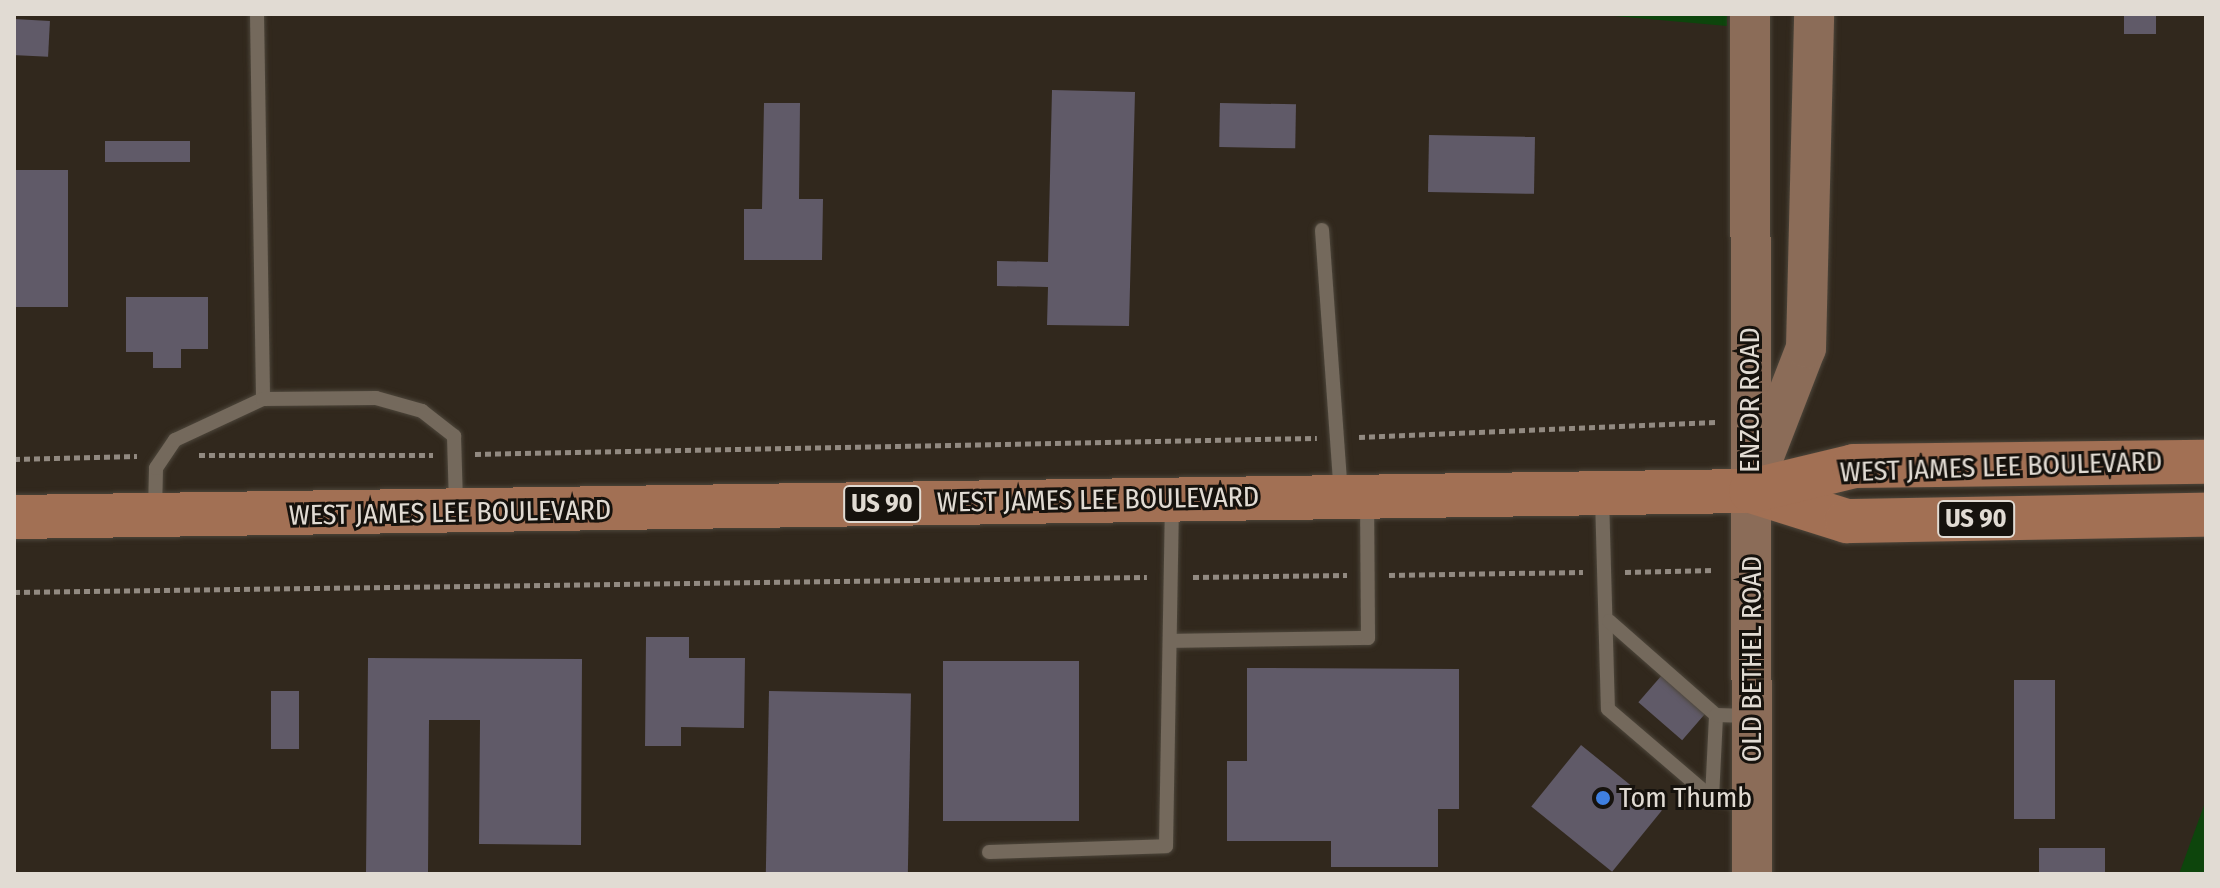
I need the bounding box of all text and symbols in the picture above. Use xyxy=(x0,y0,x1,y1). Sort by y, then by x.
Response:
street label: ENZOR ROAD xyxy=(1733,327,1767,473)
street label: WEST JAMES LEE BOULEVARD xyxy=(1839,445,2163,489)
street label: WEST JAMES LEE BOULEVARD xyxy=(936,480,1260,520)
road number: US 90 xyxy=(842,482,922,526)
street label: WEST JAMES LEE BOULEVARD xyxy=(288,493,612,533)
road number: US 90 xyxy=(1936,497,2016,541)
street label: OLD BETHEL ROAD xyxy=(1735,556,1769,762)
place label: Tom Thumb xyxy=(1619,781,1752,815)
marker: Tom Thumb xyxy=(1594,789,1612,807)

